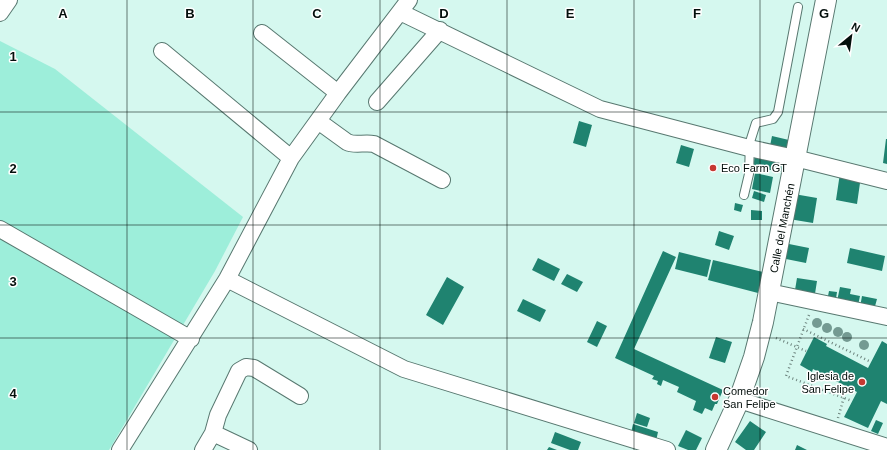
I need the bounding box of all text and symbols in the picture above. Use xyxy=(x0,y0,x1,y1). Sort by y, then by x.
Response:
text: A xyxy=(58,6,68,21)
text: B xyxy=(185,6,195,21)
text: C xyxy=(312,6,322,21)
text: D xyxy=(439,6,449,21)
text: E xyxy=(566,6,575,21)
text: F xyxy=(693,6,701,21)
text: G xyxy=(819,6,829,21)
north arrow xyxy=(831,16,871,56)
text: N xyxy=(849,20,862,34)
text: 1 xyxy=(9,49,17,64)
text: 2 xyxy=(9,161,17,176)
place label: Eco Farm GT xyxy=(721,162,787,174)
marker: Eco Farm GT xyxy=(708,163,718,173)
street label: Calle del Manchén xyxy=(767,182,797,274)
text: 3 xyxy=(9,274,17,289)
place label: Iglesia de San Felipe xyxy=(801,370,854,395)
marker: Iglesia de San Felipe xyxy=(857,377,867,387)
place label: Comedor San Felipe xyxy=(723,385,776,410)
text: 4 xyxy=(9,386,17,401)
marker: Comedor San Felipe xyxy=(710,392,720,402)

